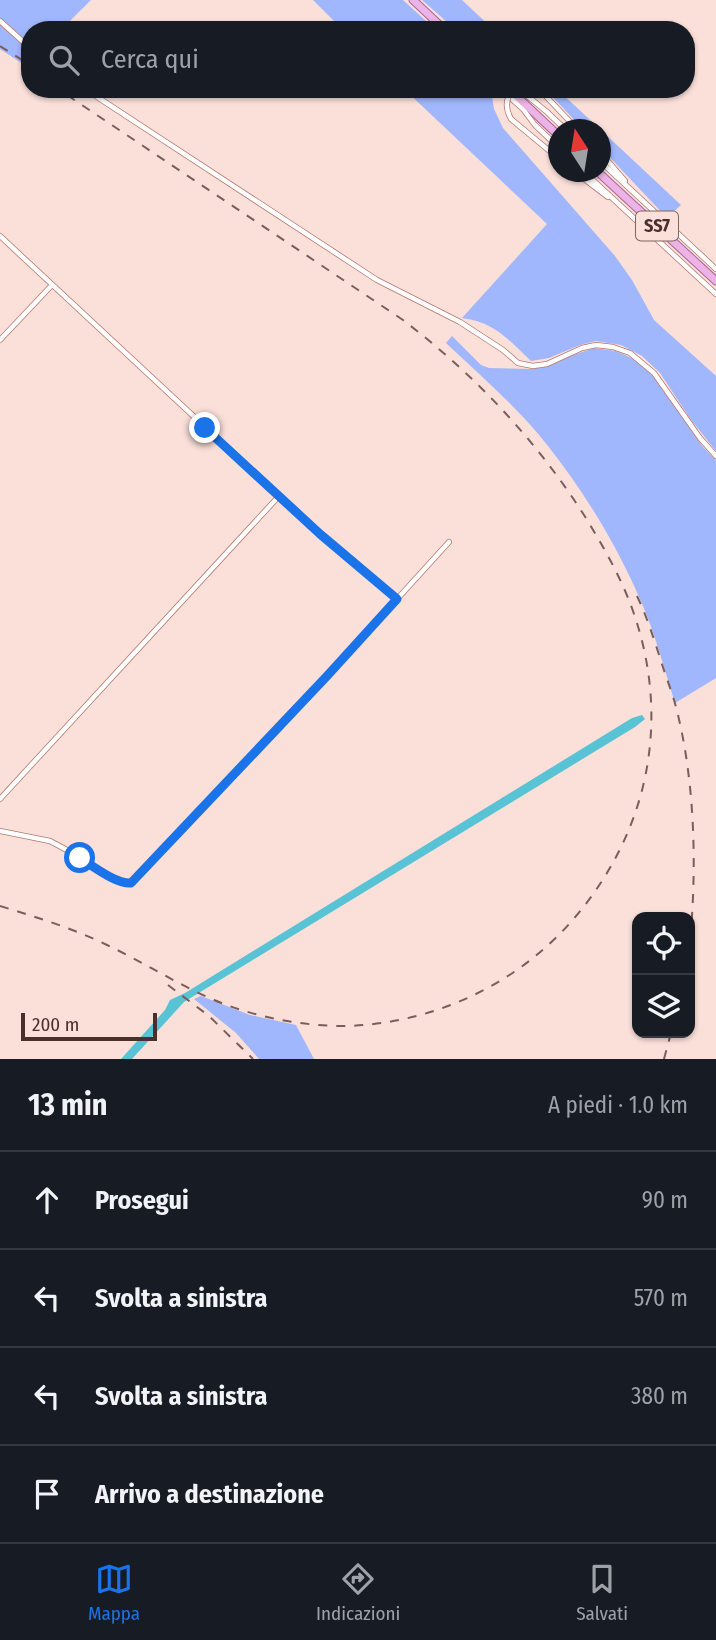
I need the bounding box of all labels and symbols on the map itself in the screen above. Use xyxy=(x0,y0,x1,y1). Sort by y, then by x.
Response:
north arrow xyxy=(548,119,611,182)
road number: SS7 xyxy=(636,211,678,240)
route end xyxy=(189,412,220,443)
route start xyxy=(64,842,95,873)
scale bar xyxy=(21,1010,158,1042)

